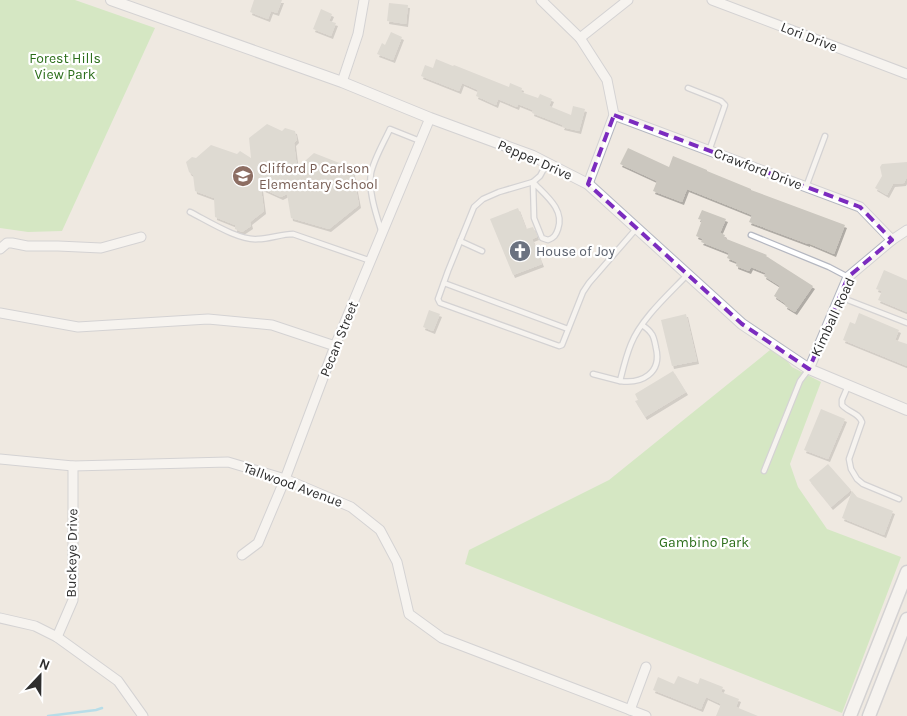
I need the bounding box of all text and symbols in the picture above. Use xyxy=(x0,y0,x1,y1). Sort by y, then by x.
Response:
street label: Lori Drive xyxy=(778,18,840,56)
park label: Forest Hills View Park xyxy=(29,50,101,83)
street label: Pepper Drive xyxy=(495,136,575,184)
street label: Crawford Drive xyxy=(711,144,805,194)
place label: Clifford P Carlson Elementary School xyxy=(259,160,378,193)
school or university icon: Clifford P Carlson Elementary School xyxy=(231,164,255,188)
church icon: House of Joy xyxy=(508,239,532,263)
place label: House of Joy xyxy=(536,243,615,260)
street label: Kimball Road xyxy=(807,275,859,359)
street label: Pecan Street xyxy=(316,299,362,379)
street label: Tallwood Avenue xyxy=(241,459,345,511)
street label: Buckeye Drive xyxy=(63,508,81,598)
park label: Gambino Park xyxy=(659,534,749,551)
north arrow xyxy=(15,651,65,701)
text: N xyxy=(37,655,53,674)

